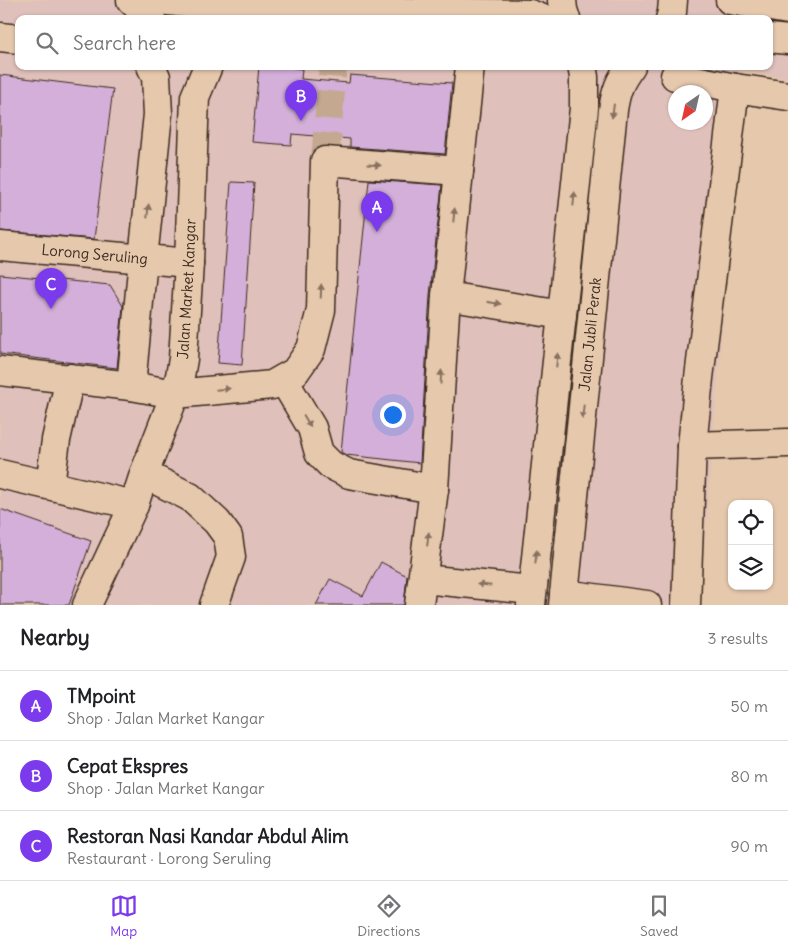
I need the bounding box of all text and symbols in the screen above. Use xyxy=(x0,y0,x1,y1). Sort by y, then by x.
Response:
search box xyxy=(15,15,773,70)
icon: search xyxy=(33,29,61,57)
text: Search here xyxy=(73,31,176,55)
pin: B xyxy=(285,80,317,121)
north arrow xyxy=(668,85,713,130)
one-way arrow xyxy=(609,103,617,119)
one-way arrow xyxy=(366,161,382,169)
one-way arrow xyxy=(571,190,579,206)
pin: A xyxy=(361,191,393,232)
one-way arrow xyxy=(144,202,152,218)
one-way arrow xyxy=(450,207,458,223)
street label: Jalan Market Kangar xyxy=(173,218,200,360)
street label: Lorong Seruling xyxy=(41,240,149,268)
pin: C xyxy=(35,268,67,309)
street label: Jalan Jubli Perak xyxy=(575,276,605,392)
one-way arrow xyxy=(317,282,325,298)
one-way arrow xyxy=(486,300,502,308)
one-way arrow xyxy=(553,352,561,368)
one-way arrow xyxy=(437,369,445,385)
one-way arrow xyxy=(216,385,232,393)
your location xyxy=(380,402,406,428)
one-way arrow xyxy=(578,404,586,420)
one-way arrow xyxy=(303,415,312,428)
map controls xyxy=(728,500,773,590)
button: locate xyxy=(728,500,773,545)
one-way arrow xyxy=(424,531,432,547)
button: layers xyxy=(728,545,773,590)
one-way arrow xyxy=(532,548,540,564)
one-way arrow xyxy=(475,581,491,589)
text: Nearby xyxy=(20,624,90,651)
text: 3 results xyxy=(708,628,768,648)
text: TMpoint xyxy=(67,684,135,708)
text: A xyxy=(31,696,41,716)
text: 50 m xyxy=(730,696,768,716)
text: Shop · Jalan Market Kangar xyxy=(67,708,265,728)
text: Cepat Ekspres xyxy=(67,754,188,778)
text: B xyxy=(31,766,41,786)
text: 80 m xyxy=(730,766,768,786)
text: Shop · Jalan Market Kangar xyxy=(67,778,265,798)
text: Restoran Nasi Kandar Abdul Alim xyxy=(67,824,349,848)
text: C xyxy=(31,836,41,856)
text: 90 m xyxy=(730,836,768,856)
text: Restaurant · Lorong Seruling xyxy=(67,848,271,868)
tab: Map xyxy=(110,892,138,940)
tab: Directions xyxy=(357,892,420,940)
tab: Saved xyxy=(640,892,678,940)

